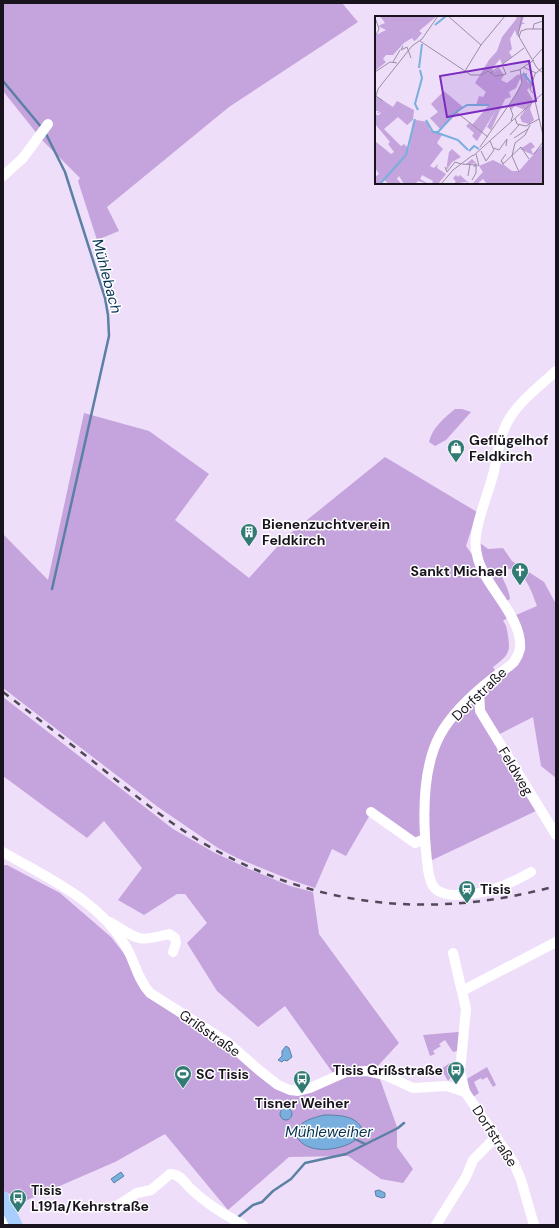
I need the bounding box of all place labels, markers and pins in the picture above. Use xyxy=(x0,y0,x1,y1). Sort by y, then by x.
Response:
place label: Geflügelhof Feldkirch xyxy=(469,431,549,465)
shop icon: Geflügelhof Feldkirch xyxy=(446,438,466,463)
place label: Bienenzuchtverein Feldkirch xyxy=(262,515,390,549)
building icon: Bienenzuchtverein Feldkirch xyxy=(239,522,259,547)
church icon: Sankt Michael xyxy=(510,561,530,586)
place label: Sankt Michael xyxy=(410,562,507,580)
station icon: Tisis xyxy=(457,879,477,904)
place label: Tisis xyxy=(480,880,511,898)
bus stop icon: Tisis Grißstraße xyxy=(446,1060,466,1085)
place label: Tisis Grißstraße xyxy=(333,1061,443,1079)
sports icon: SC Tisis xyxy=(173,1064,193,1089)
place label: SC Tisis xyxy=(196,1065,249,1083)
bus stop icon: Tisner Weiher xyxy=(292,1069,312,1094)
place label: Tisner Weiher xyxy=(255,1094,349,1112)
place label: Tisis L191a/Kehrstraße xyxy=(31,1181,149,1215)
bus stop icon: Tisis L191a/Kehrstraße xyxy=(8,1188,28,1213)

